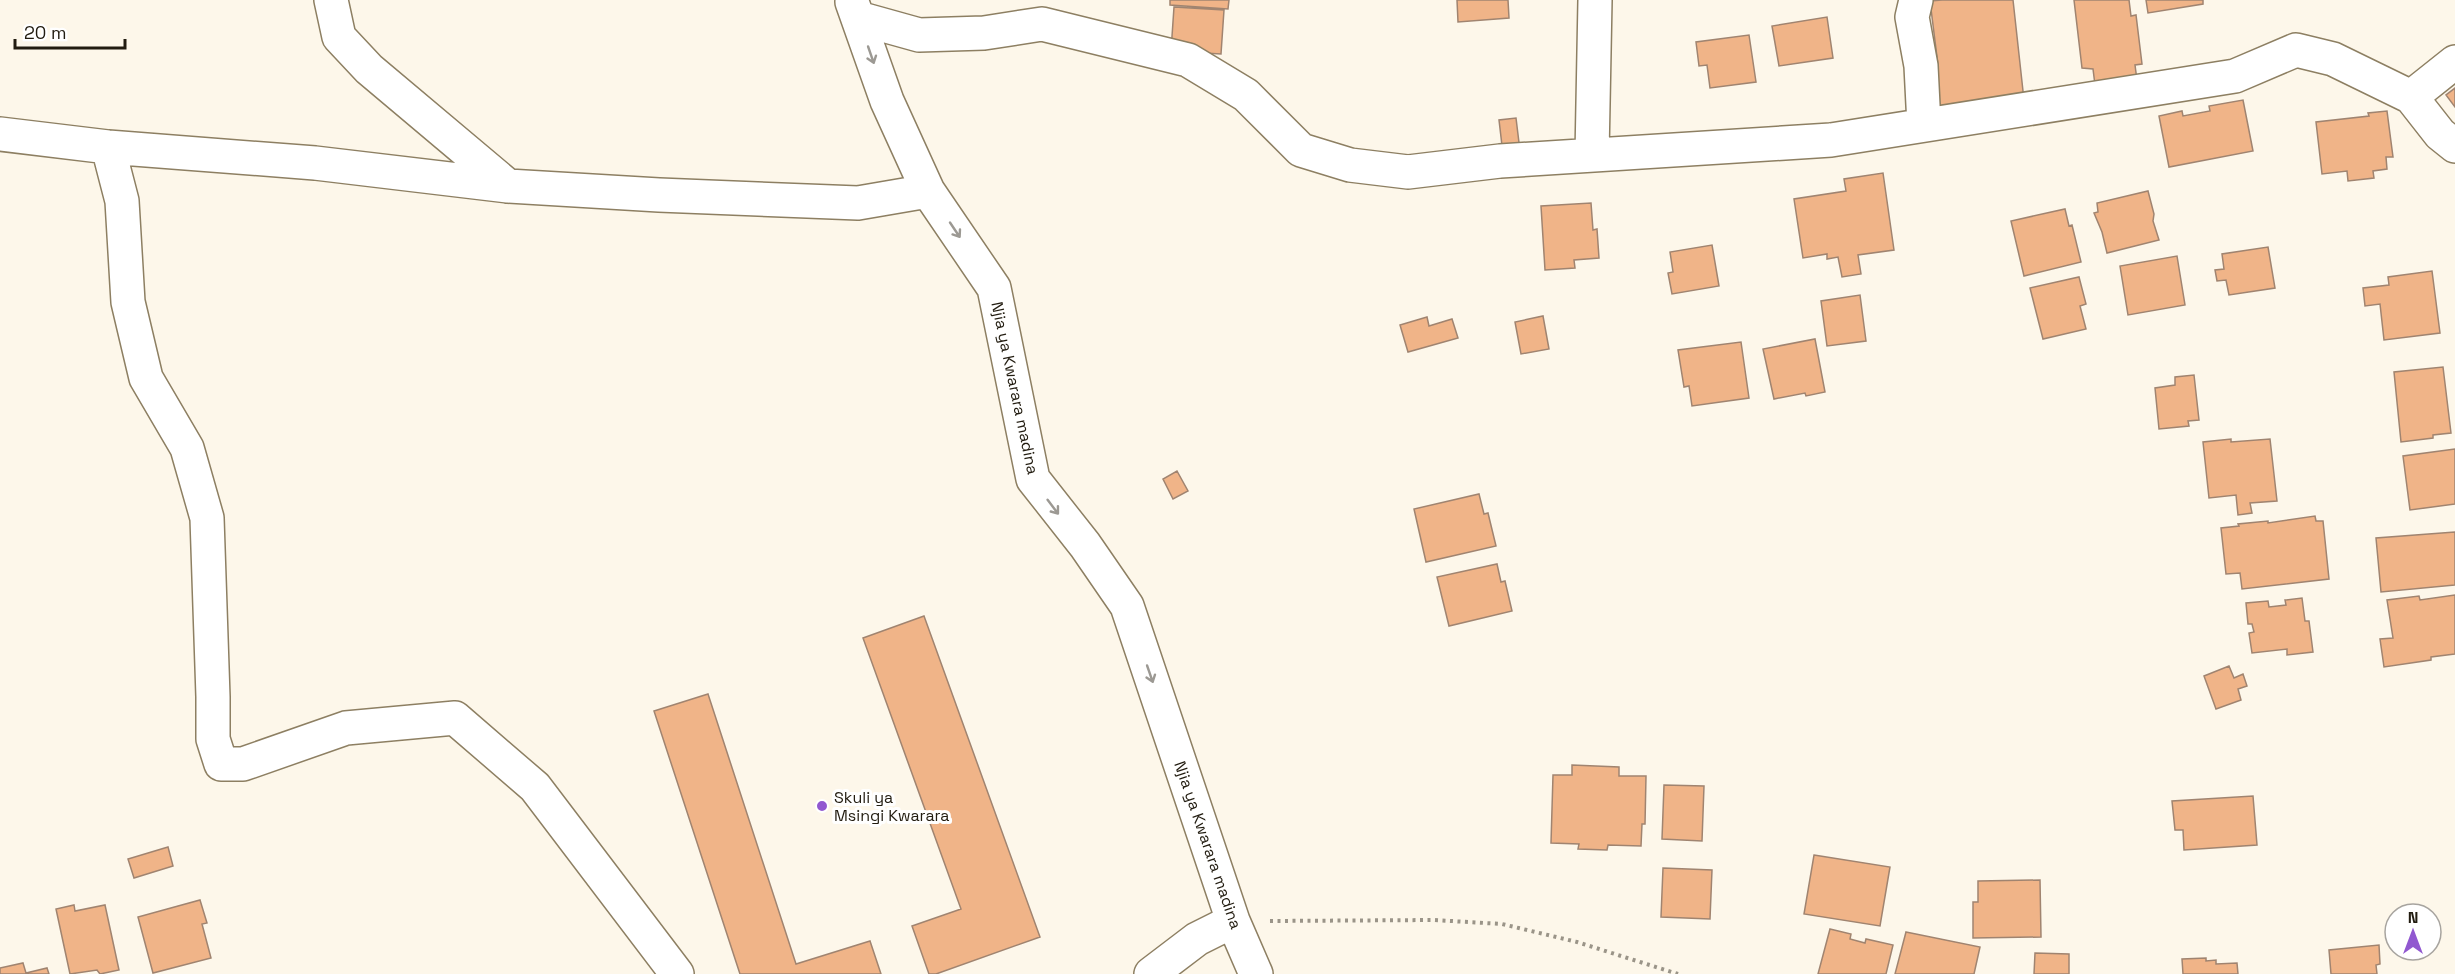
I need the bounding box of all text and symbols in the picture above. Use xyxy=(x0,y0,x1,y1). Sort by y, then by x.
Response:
scale bar xyxy=(15,12,124,50)
text: 20 m xyxy=(24,21,67,44)
one-way arrow xyxy=(866,45,877,64)
one-way arrow xyxy=(949,221,961,238)
street label: Njia ya Kwarara madina xyxy=(986,300,1044,476)
one-way arrow xyxy=(1047,499,1060,515)
one-way arrow xyxy=(1145,664,1156,683)
street label: Njia ya Kwarara madina xyxy=(1169,758,1247,932)
place label: Skuli ya Msingi Kwarara xyxy=(834,787,950,826)
marker: Skuli ya Msingi Kwarara xyxy=(815,799,829,813)
north arrow xyxy=(2383,902,2443,962)
text: N xyxy=(2408,907,2418,928)

